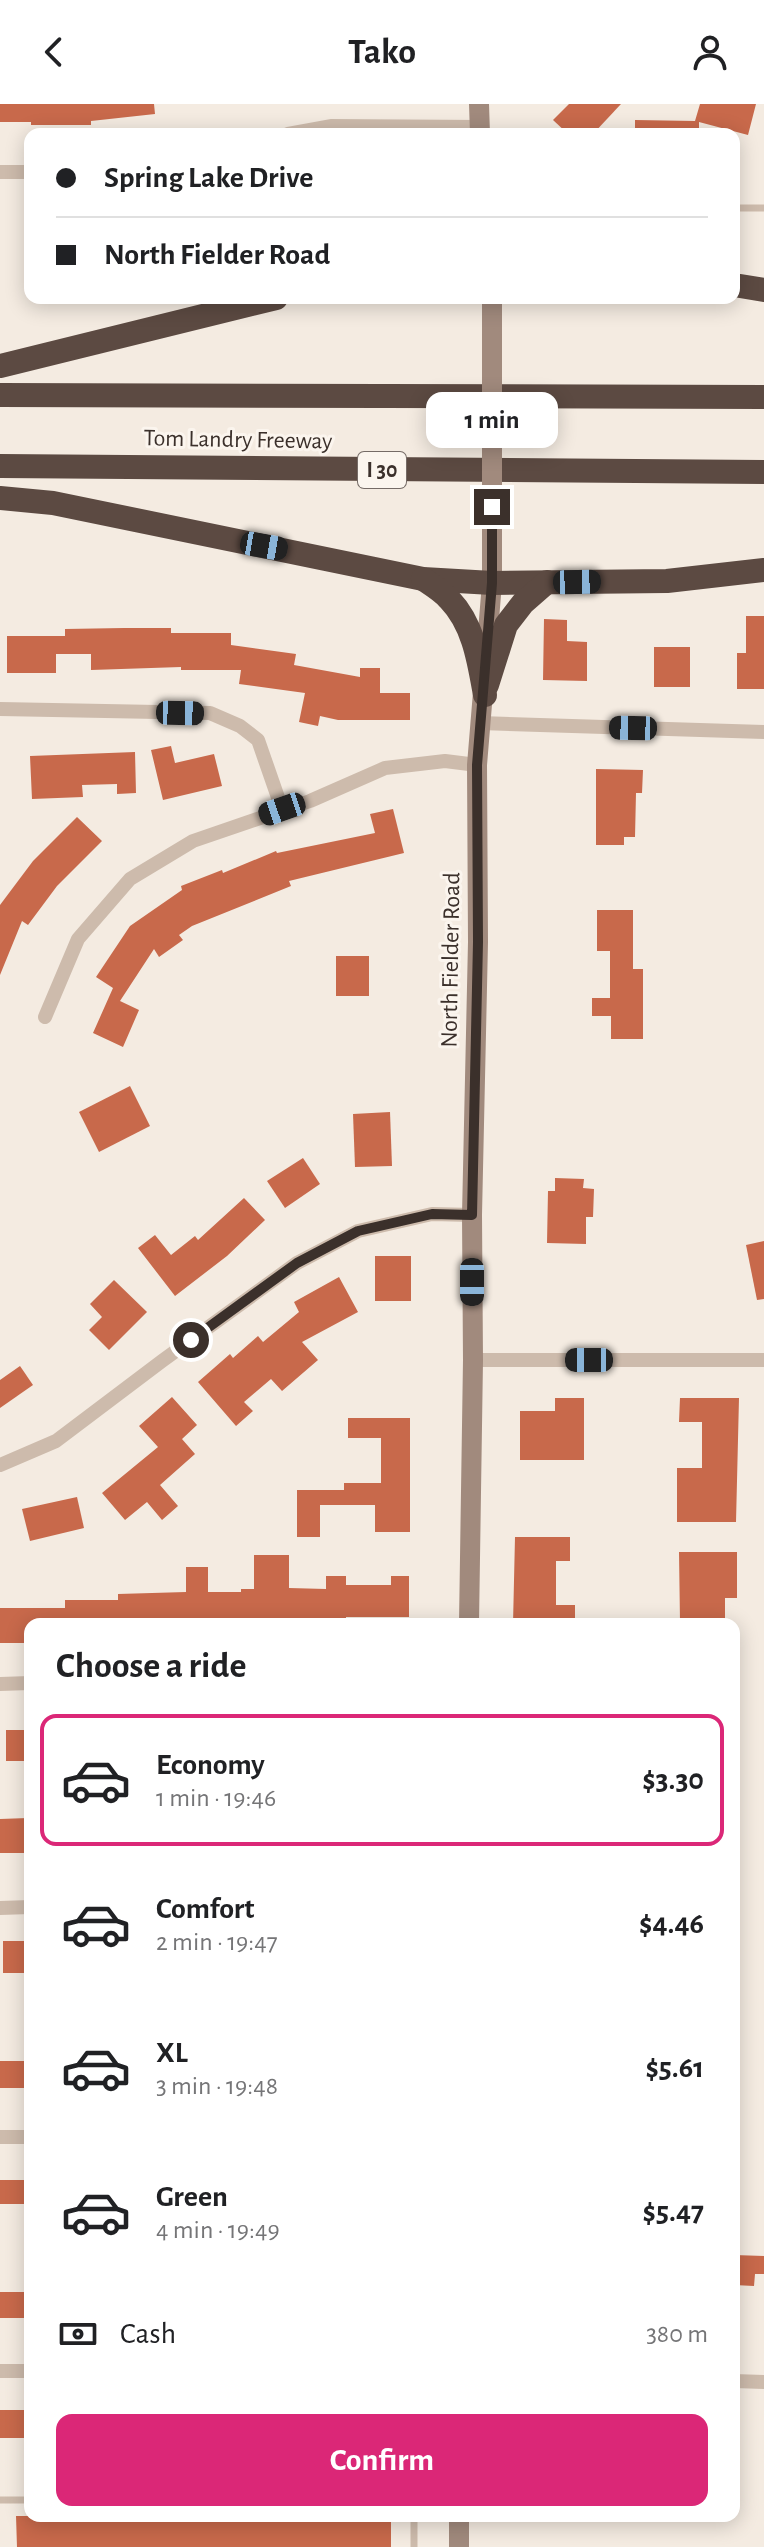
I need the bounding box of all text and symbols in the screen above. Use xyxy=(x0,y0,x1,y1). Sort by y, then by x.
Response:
icon: back xyxy=(32,30,76,74)
icon: person xyxy=(688,30,732,74)
text: Tako xyxy=(348,34,416,70)
text: Spring Lake Drive xyxy=(104,163,313,193)
text: North Fielder Road xyxy=(104,240,330,270)
callout: 1 min xyxy=(426,391,558,447)
text: 1 min xyxy=(465,407,519,433)
street label: Tom Landry Freeway xyxy=(143,426,333,454)
road number: I 30 xyxy=(358,452,406,488)
route end xyxy=(474,489,510,525)
car xyxy=(238,530,290,562)
car xyxy=(553,570,601,594)
car xyxy=(156,701,204,725)
car xyxy=(609,716,657,740)
car xyxy=(255,790,309,828)
street label: North Fielder Road xyxy=(437,872,465,1048)
car xyxy=(460,1258,484,1306)
route start xyxy=(173,1322,209,1358)
car xyxy=(565,1348,613,1372)
text: Choose a ride xyxy=(56,1648,246,1684)
icon: car xyxy=(60,1744,132,1816)
text: Economy xyxy=(156,1750,265,1780)
text: $3.30 xyxy=(642,1765,704,1795)
text: 1 min · 19:46 xyxy=(156,1785,276,1811)
icon: car xyxy=(60,1888,132,1960)
text: Comfort xyxy=(156,1894,255,1924)
text: $4.46 xyxy=(639,1909,704,1939)
text: 2 min · 19:47 xyxy=(156,1929,278,1955)
icon: car xyxy=(60,2032,132,2104)
text: XL xyxy=(156,2038,188,2068)
text: $5.61 xyxy=(645,2053,704,2083)
text: 3 min · 19:48 xyxy=(156,2073,278,2099)
icon: car xyxy=(60,2176,132,2248)
text: Green xyxy=(156,2182,228,2212)
text: $5.47 xyxy=(643,2197,704,2227)
text: 4 min · 19:49 xyxy=(156,2217,280,2243)
icon: cash xyxy=(56,2312,100,2356)
text: Cash xyxy=(120,2319,176,2349)
text: 380 m xyxy=(646,2321,708,2347)
button: Confirm xyxy=(56,2414,708,2506)

